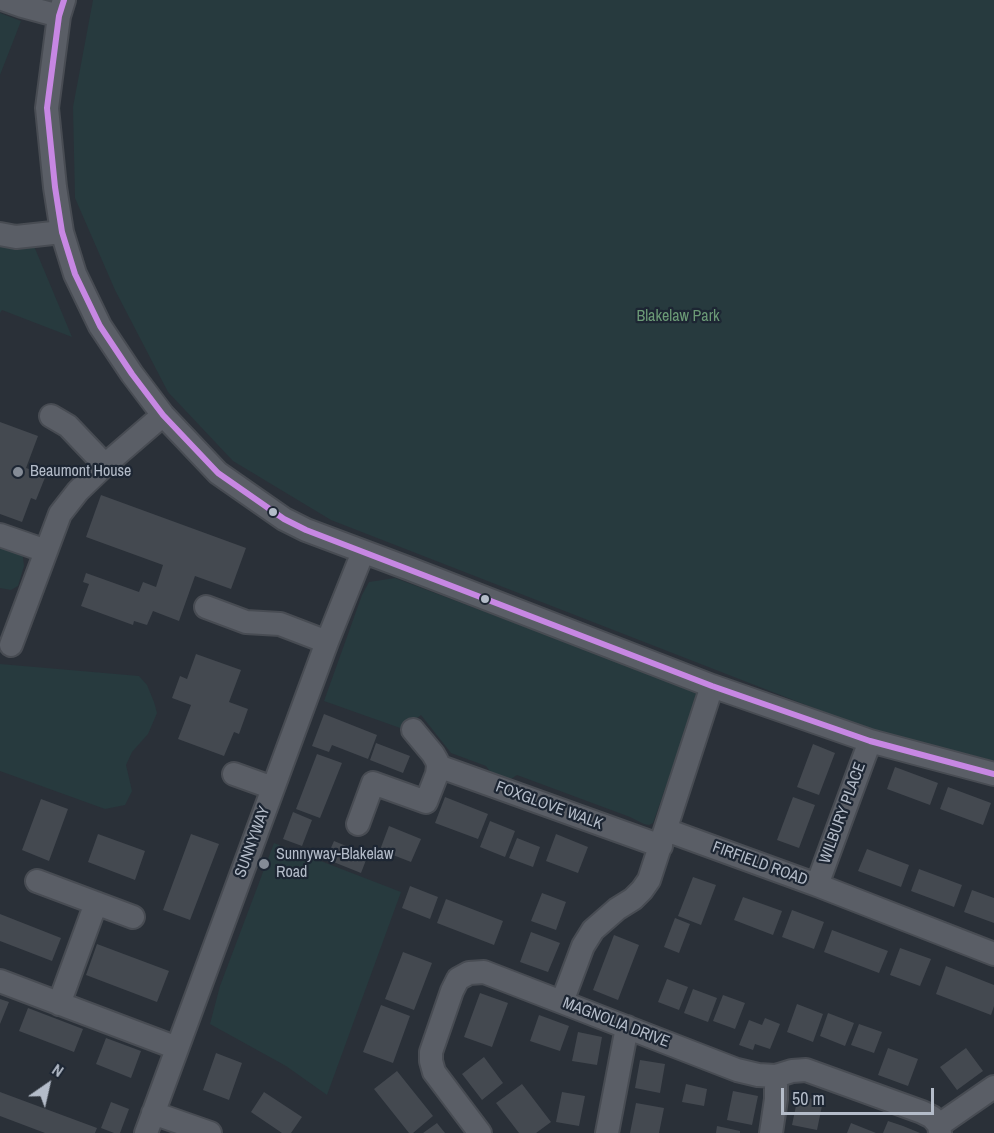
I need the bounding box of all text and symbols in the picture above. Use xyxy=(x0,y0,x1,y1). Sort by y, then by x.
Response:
park label: Blakelaw Park xyxy=(636,307,720,327)
place label: Beaumont House xyxy=(30,462,131,482)
marker: Beaumont House xyxy=(11,465,25,479)
unlabelled marker xyxy=(267,506,279,518)
unlabelled marker xyxy=(479,593,491,605)
street label: WILBURY PLACE xyxy=(816,760,870,866)
street label: FOXGLOVE WALK xyxy=(493,778,605,834)
street label: SUNNYWAY xyxy=(231,804,275,880)
street label: FIRFIELD ROAD xyxy=(710,838,810,890)
place label: Sunnyway-Blakelaw Road xyxy=(276,845,393,883)
marker: Sunnyway-Blakelaw Road xyxy=(257,857,271,871)
street label: MAGNOLIA DRIVE xyxy=(560,994,672,1052)
north arrow xyxy=(18,1055,78,1115)
text: N xyxy=(48,1058,68,1082)
scale bar xyxy=(784,1076,937,1114)
text: 50 m xyxy=(792,1086,825,1111)

